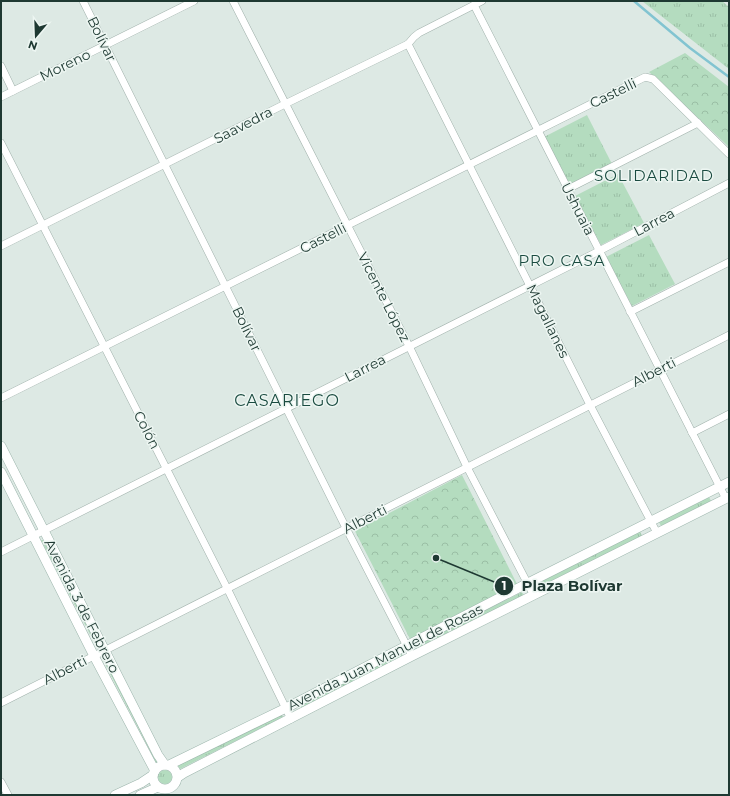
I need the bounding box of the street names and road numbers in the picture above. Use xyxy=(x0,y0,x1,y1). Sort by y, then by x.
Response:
street label: Bolívar xyxy=(83,13,121,65)
street label: Moreno xyxy=(37,45,94,85)
street label: Castelli xyxy=(587,74,639,112)
street label: Saavedra xyxy=(211,103,275,147)
street label: Ushuaia xyxy=(557,179,599,239)
street label: Larrea xyxy=(630,204,678,240)
street label: Castelli xyxy=(297,219,349,257)
street label: Vicente López xyxy=(354,249,414,345)
street label: Magallanes xyxy=(522,281,574,361)
street label: Bolívar xyxy=(228,303,266,355)
street label: Larrea xyxy=(341,350,389,386)
street label: Alberti xyxy=(629,353,679,391)
street label: Colón xyxy=(130,408,164,452)
street label: Alberti xyxy=(340,500,390,538)
street label: Avenida 3 de Febrero xyxy=(40,536,124,676)
street label: Avenida Juan Manuel de Rosas xyxy=(284,600,486,714)
street label: Alberti xyxy=(40,651,90,689)

